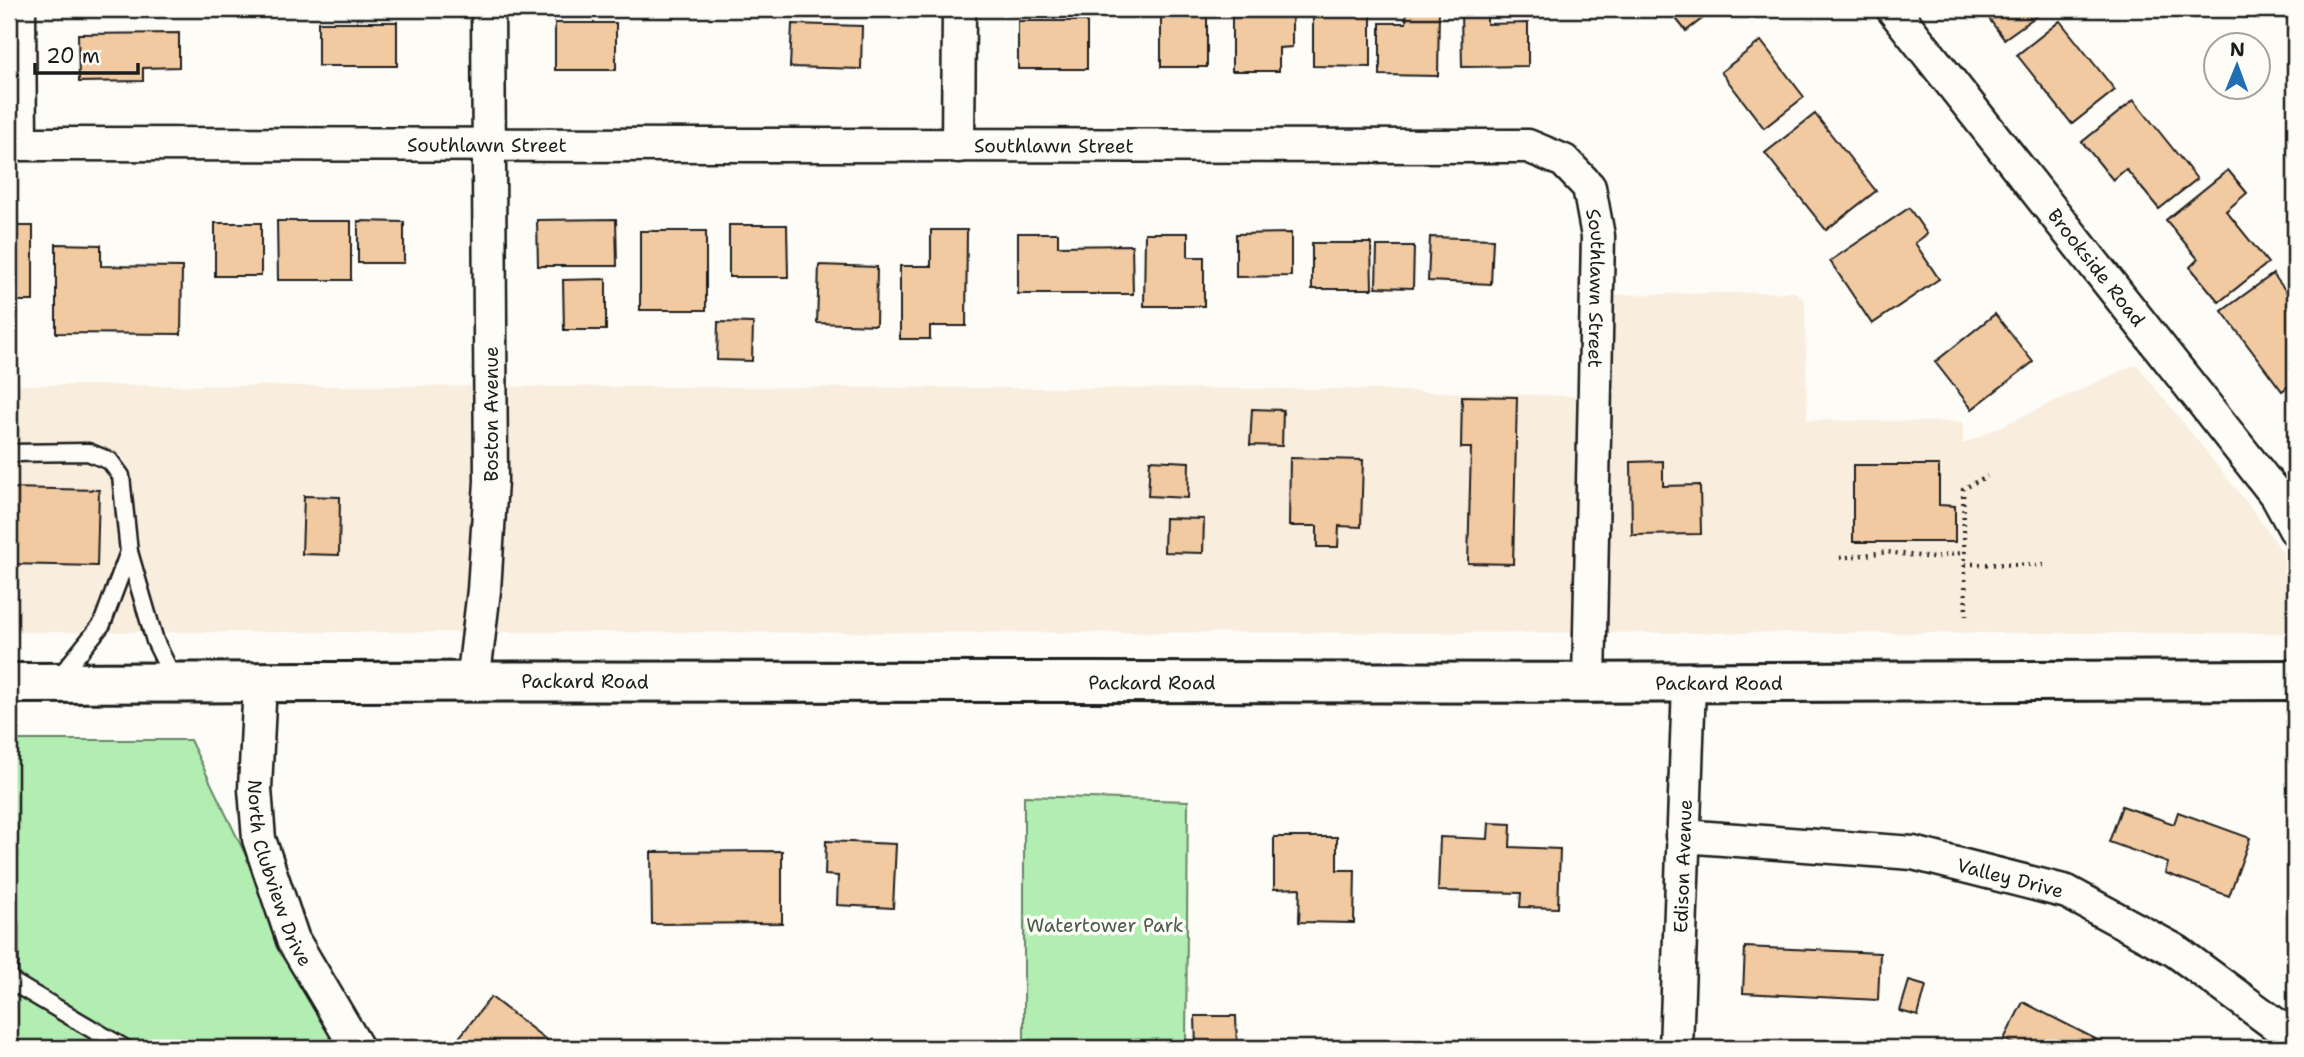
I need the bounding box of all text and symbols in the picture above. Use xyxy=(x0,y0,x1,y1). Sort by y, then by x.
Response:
scale bar xyxy=(35,32,138,76)
north arrow xyxy=(2202,32,2272,102)
text: N xyxy=(2230,37,2245,62)
text: 20 m xyxy=(46,42,100,70)
street label: Southlawn Street xyxy=(407,132,567,157)
street label: Southlawn Street xyxy=(974,133,1134,158)
street label: Brookside Road xyxy=(2042,203,2151,331)
street label: Southlawn Street xyxy=(1581,206,1611,368)
street label: Boston Avenue xyxy=(479,346,504,482)
street label: Packard Road xyxy=(521,669,649,694)
street label: Packard Road xyxy=(1088,670,1216,695)
street label: Packard Road xyxy=(1655,670,1783,695)
street label: North Clubview Drive xyxy=(242,779,318,971)
street label: Edison Avenue xyxy=(1668,799,1697,933)
street label: Valley Drive xyxy=(1954,852,2066,903)
park label: Watertower Park xyxy=(1026,913,1184,938)

